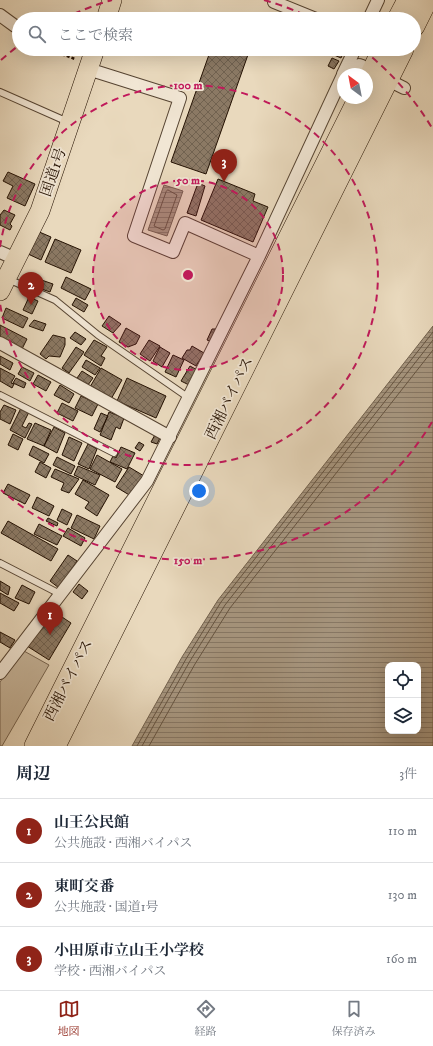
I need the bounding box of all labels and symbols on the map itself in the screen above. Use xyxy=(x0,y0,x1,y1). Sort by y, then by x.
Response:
north arrow xyxy=(337,68,373,104)
text: 100 m xyxy=(174,78,202,93)
street label: 国道1号 xyxy=(36,145,71,199)
pin: 3 xyxy=(211,149,237,182)
text: 50 m xyxy=(175,173,200,188)
centre of rings xyxy=(181,268,195,282)
pin: 2 xyxy=(18,272,44,305)
street label: 西湘バイパス xyxy=(201,354,258,443)
your location xyxy=(189,481,209,501)
text: 150 m xyxy=(174,553,202,568)
pin: 1 xyxy=(37,602,63,635)
street label: 西湘バイパス xyxy=(40,636,97,725)

